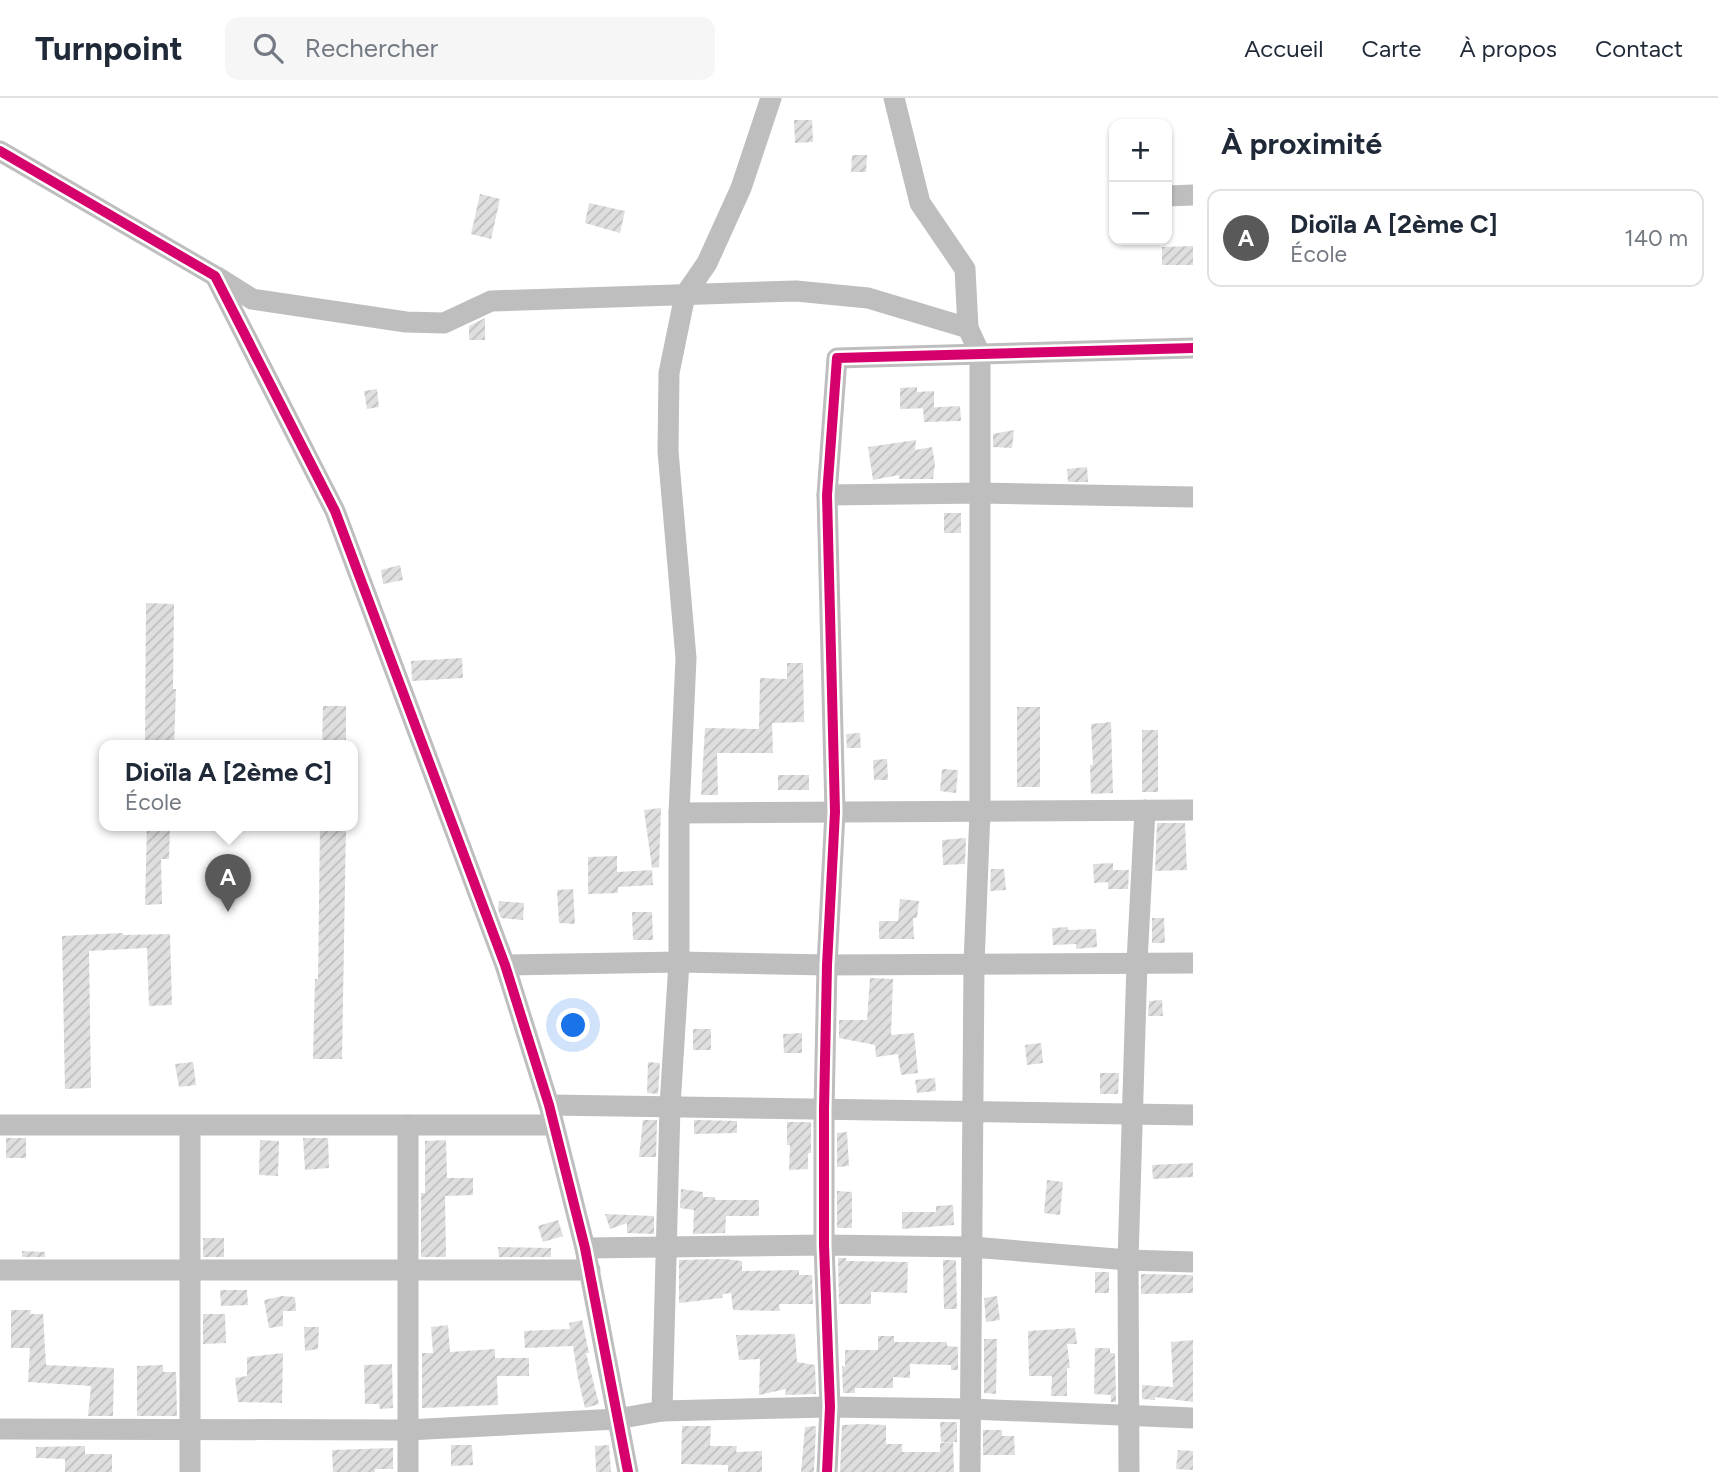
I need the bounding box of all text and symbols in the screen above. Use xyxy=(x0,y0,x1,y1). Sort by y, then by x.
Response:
search box xyxy=(225,17,715,80)
text: Turnpoint xyxy=(35,29,183,68)
icon: search xyxy=(249,29,287,67)
text: Rechercher xyxy=(305,32,438,64)
text: Accueil xyxy=(1244,34,1324,63)
text: Carte xyxy=(1362,34,1421,63)
text: À propos xyxy=(1459,34,1557,63)
text: Contact xyxy=(1595,34,1683,63)
map controls xyxy=(1109,119,1172,245)
button: + xyxy=(1109,119,1172,182)
text: À proximité xyxy=(1221,125,1382,162)
button: − xyxy=(1109,182,1172,245)
text: Dioïla A [2ème C] xyxy=(1290,208,1498,240)
text: A xyxy=(1238,224,1254,252)
text: 140 m xyxy=(1624,224,1688,252)
text: École xyxy=(1290,240,1347,268)
popup xyxy=(99,740,358,831)
text: Dioïla A [2ème C] xyxy=(125,756,332,788)
text: École xyxy=(125,788,182,816)
pin: A xyxy=(205,854,251,912)
your location xyxy=(556,1008,590,1042)

